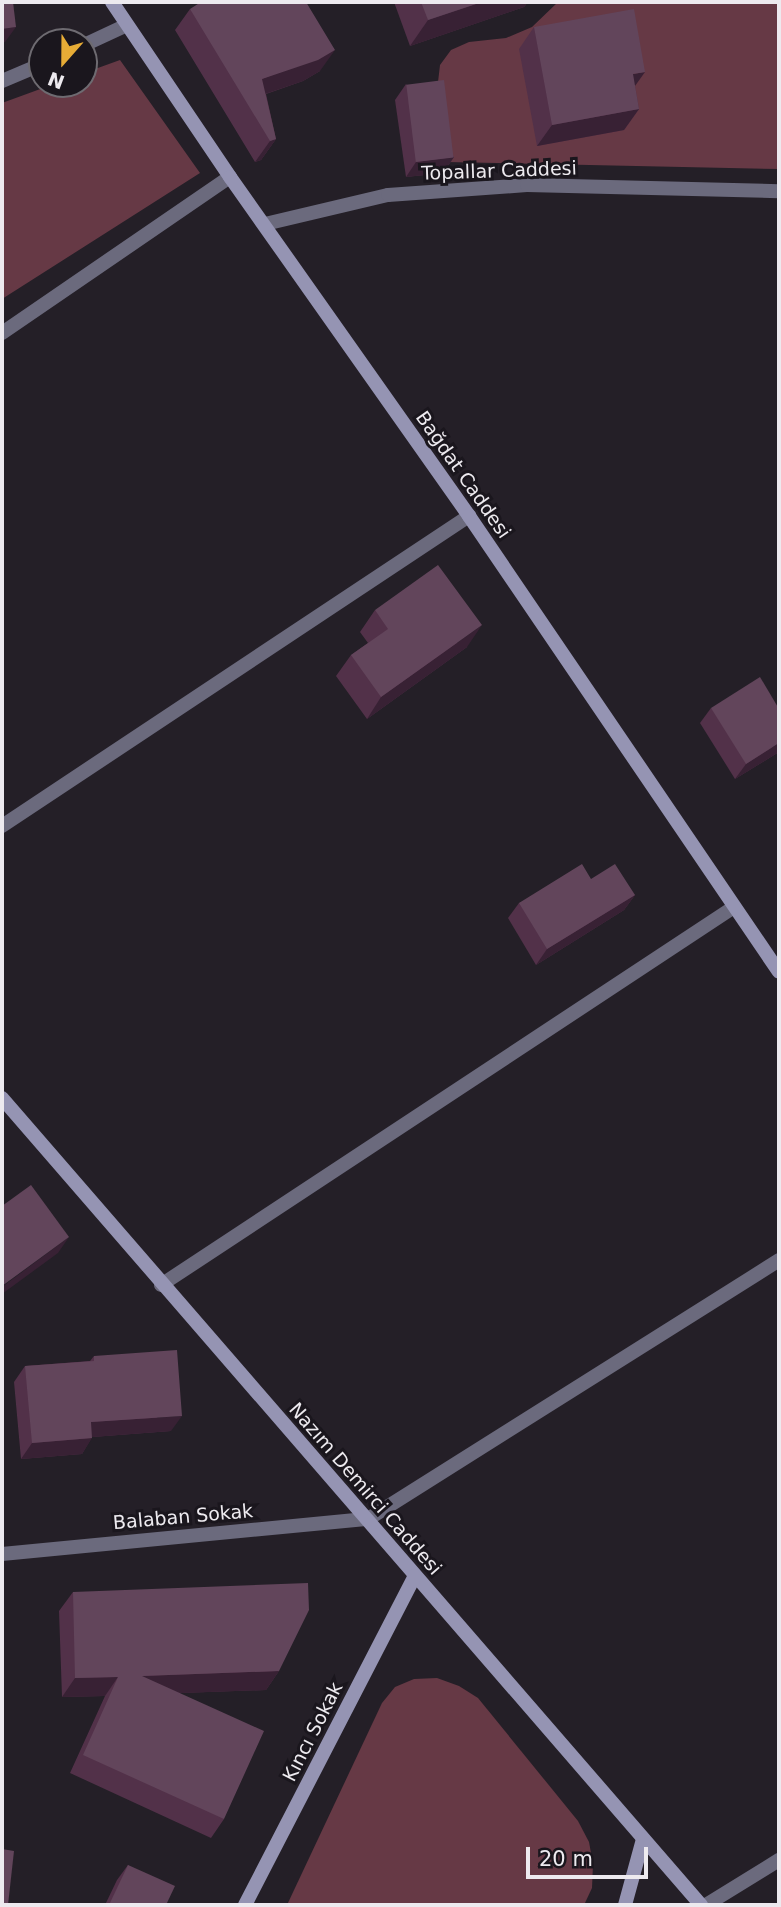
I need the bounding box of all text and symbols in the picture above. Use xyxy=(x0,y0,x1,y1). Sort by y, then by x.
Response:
north arrow xyxy=(28,28,98,98)
text: N xyxy=(45,68,68,94)
street label: Topallar Caddesi xyxy=(421,157,577,185)
street label: Bağdat Caddesi xyxy=(411,407,515,543)
street label: Nazım Demirci Caddesi xyxy=(284,1398,446,1580)
street label: Balaban Sokak xyxy=(112,1500,254,1534)
street label: Kıncı Sokak xyxy=(278,1678,348,1786)
scale bar xyxy=(529,1834,652,1878)
text: 20 m xyxy=(539,1847,593,1871)

